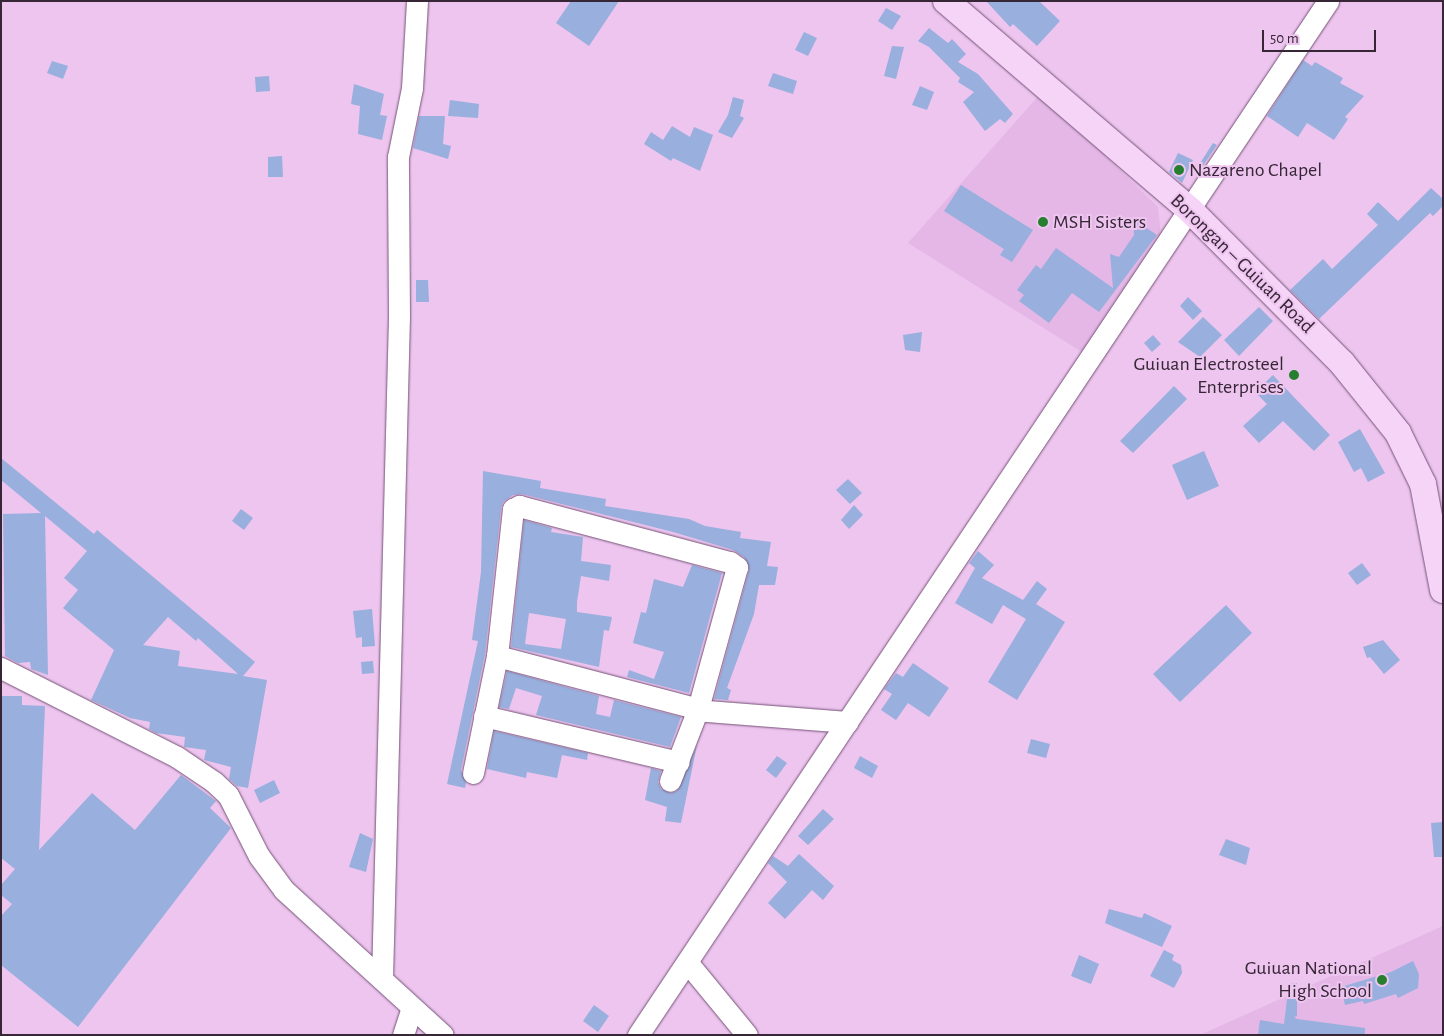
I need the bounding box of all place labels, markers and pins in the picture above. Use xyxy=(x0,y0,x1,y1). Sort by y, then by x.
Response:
place label: Nazareno Chapel xyxy=(1189,158,1322,182)
marker: Nazareno Chapel xyxy=(1173,164,1185,176)
place label: MSH Sisters xyxy=(1053,210,1146,234)
marker: MSH Sisters xyxy=(1037,216,1049,228)
place label: Guiuan Electrosteel Enterprises xyxy=(1134,352,1284,399)
marker: Guiuan Electrosteel Enterprises xyxy=(1288,369,1300,381)
place label: Guiuan National High School xyxy=(1245,956,1372,1003)
marker: Guiuan National High School xyxy=(1376,974,1388,986)

